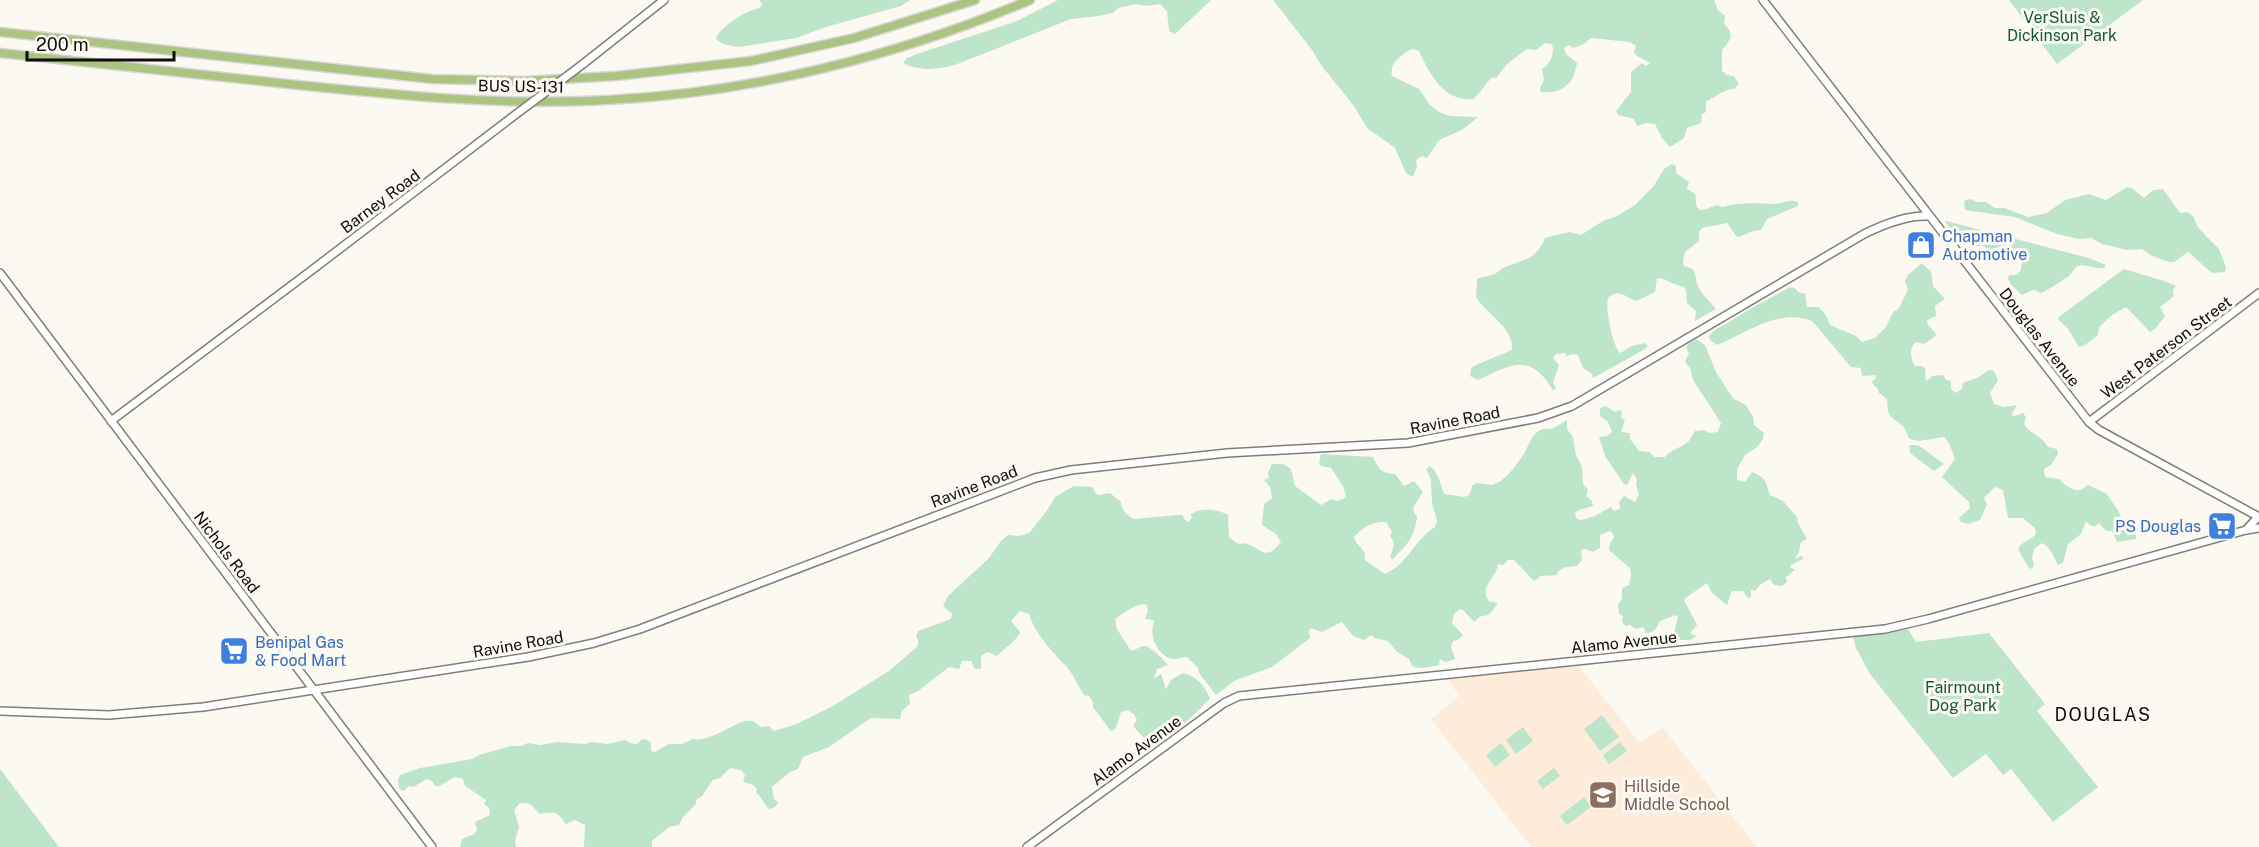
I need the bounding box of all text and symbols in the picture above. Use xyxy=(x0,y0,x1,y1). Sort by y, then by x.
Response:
park label: VerSluis & Dickinson Park xyxy=(2007,8,2117,45)
scale bar xyxy=(27,24,174,62)
text: 200 m xyxy=(36,34,89,55)
street label: BUS US-131 xyxy=(478,76,564,97)
street label: Barney Road xyxy=(337,165,424,237)
place label: Chapman Automotive xyxy=(1942,227,2027,264)
shop icon: Chapman Automotive xyxy=(1905,229,1937,261)
street label: Douglas Avenue xyxy=(1995,284,2084,390)
street label: West Paterson Street xyxy=(2097,292,2235,403)
street label: Ravine Road xyxy=(1408,402,1502,439)
street label: Ravine Road xyxy=(928,461,1020,512)
street label: Nichols Road xyxy=(190,508,263,597)
supermarket icon: PS Douglas xyxy=(2206,510,2238,542)
place label: PS Douglas xyxy=(2115,517,2201,536)
street label: Ravine Road xyxy=(471,627,565,662)
street label: Alamo Avenue xyxy=(1570,627,1678,658)
place label: Benipal Gas & Food Mart xyxy=(255,633,346,670)
supermarket icon: Benipal Gas & Food Mart xyxy=(218,635,250,667)
park label: Fairmount Dog Park xyxy=(1925,678,2001,715)
district label: DOUGLAS xyxy=(2055,704,2151,725)
street label: Alamo Avenue xyxy=(1088,711,1185,789)
place label: Hillside Middle School xyxy=(1624,777,1730,814)
school or university icon: Hillside Middle School xyxy=(1587,779,1619,811)

